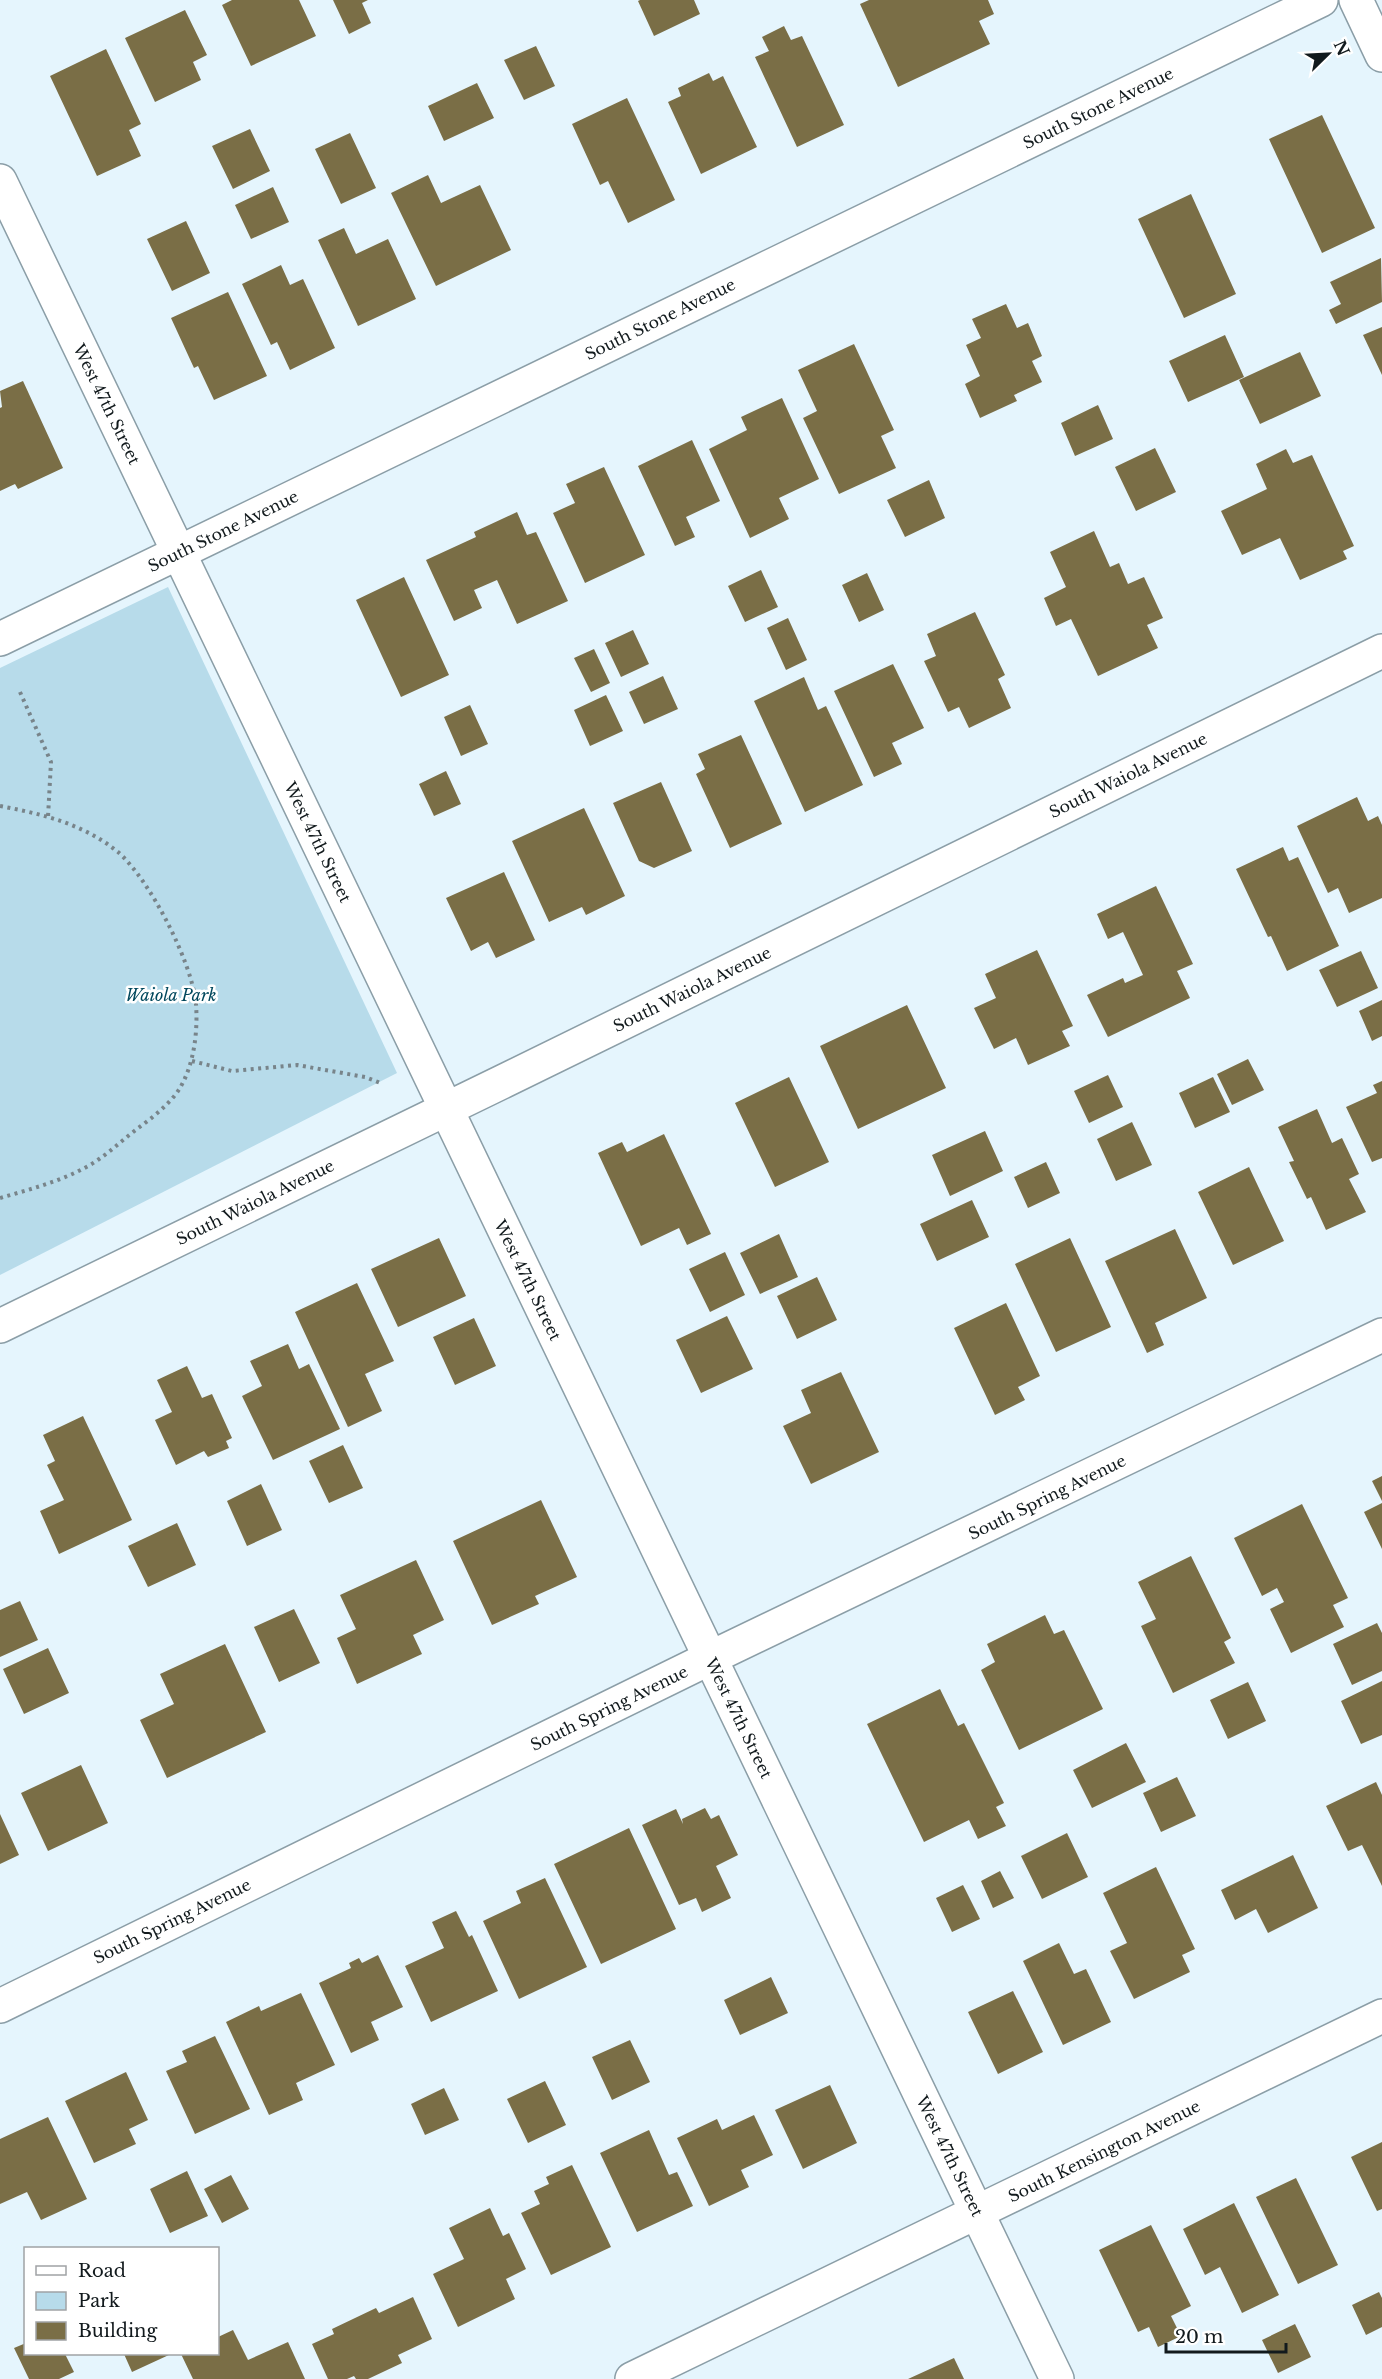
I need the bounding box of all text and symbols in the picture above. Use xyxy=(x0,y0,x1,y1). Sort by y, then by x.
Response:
north arrow xyxy=(1298,24,1358,84)
text: N xyxy=(1330,37,1354,59)
street label: South Stone Avenue xyxy=(1019,63,1177,153)
street label: South Stone Avenue xyxy=(581,274,739,364)
street label: West 47th Street xyxy=(69,339,145,468)
street label: South Stone Avenue xyxy=(144,486,302,576)
street label: South Waiola Avenue xyxy=(1046,728,1210,822)
street label: West 47th Street xyxy=(280,777,356,906)
street label: South Waiola Avenue xyxy=(610,942,774,1036)
park label: Waiola Park xyxy=(126,985,216,1005)
street label: South Waiola Avenue xyxy=(173,1155,337,1249)
street label: West 47th Street xyxy=(490,1215,566,1344)
street label: South Spring Avenue xyxy=(965,1450,1129,1544)
street label: West 47th Street xyxy=(701,1653,777,1782)
street label: South Spring Avenue xyxy=(527,1661,691,1755)
street label: South Spring Avenue xyxy=(90,1874,254,1968)
street label: West 47th Street xyxy=(912,2091,988,2220)
street label: South Kensington Avenue xyxy=(1005,2096,1203,2206)
legend xyxy=(24,2247,219,2355)
text: Road xyxy=(78,2260,126,2282)
text: Park xyxy=(78,2290,120,2312)
scale bar xyxy=(1166,2316,1286,2354)
text: Building xyxy=(78,2320,157,2342)
text: 20 m xyxy=(1175,2326,1223,2348)

